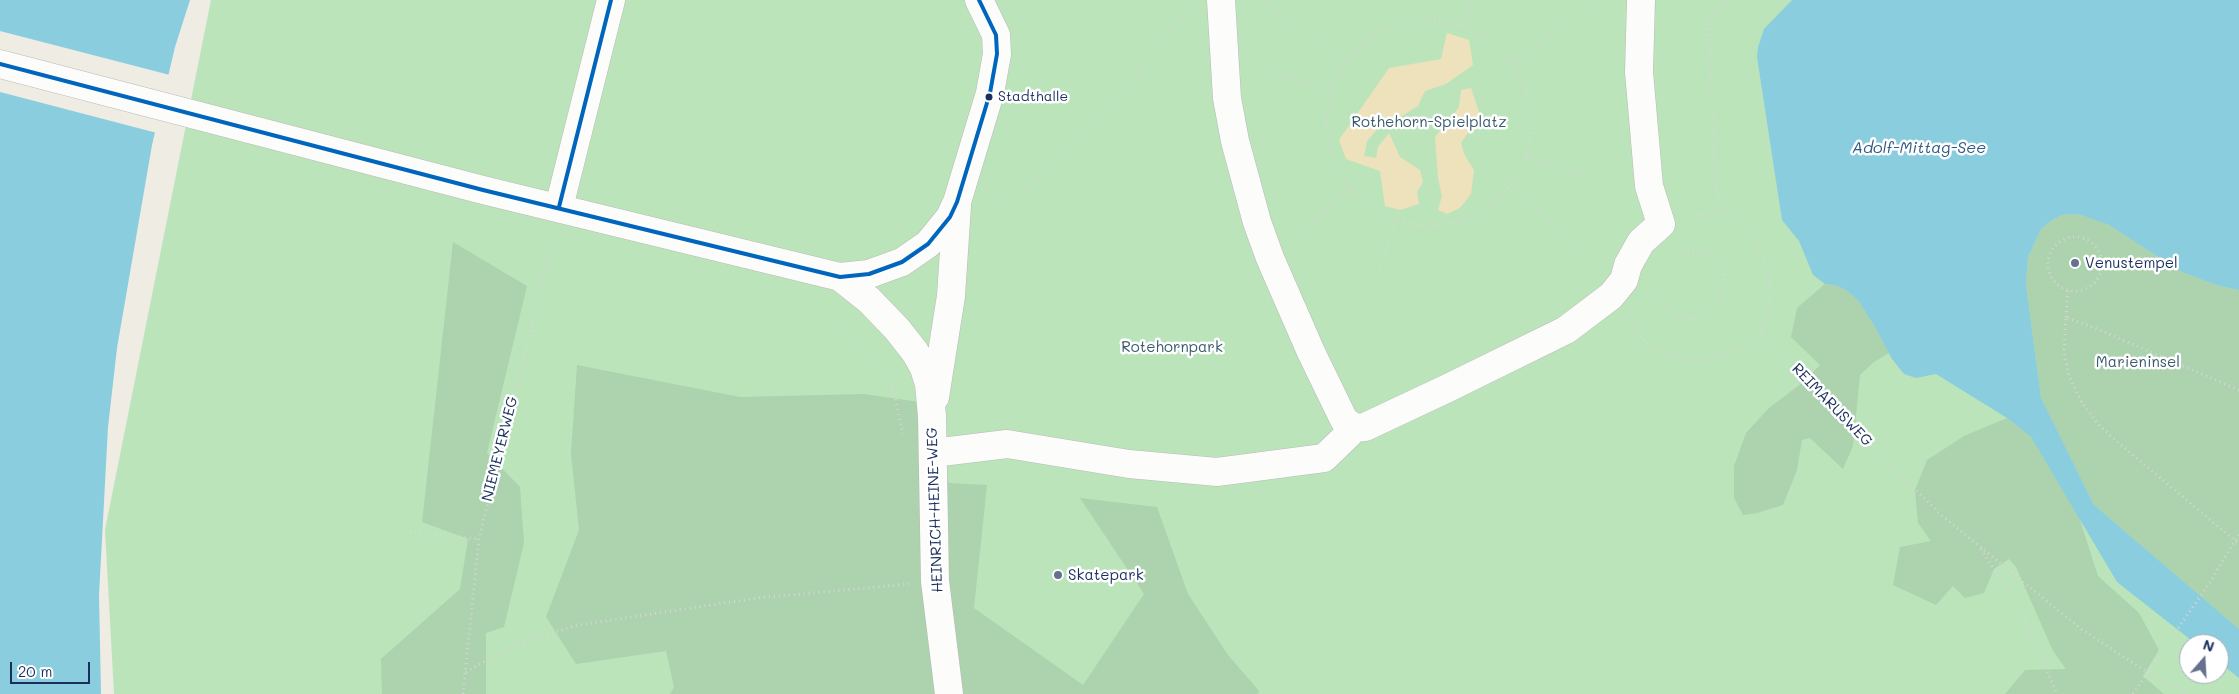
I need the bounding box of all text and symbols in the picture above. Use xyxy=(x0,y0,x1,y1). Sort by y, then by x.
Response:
place label: Stadthalle xyxy=(998,89,1068,105)
marker: Stadthalle xyxy=(984,92,994,102)
park label: Rothehorn-Spielplatz xyxy=(1351,113,1507,131)
water label: Adolf-Mittag-See xyxy=(1852,138,1986,158)
place label: Venustempel xyxy=(2085,254,2178,272)
marker: Venustempel xyxy=(2069,257,2081,269)
park label: Rotehornpark xyxy=(1121,338,1223,356)
park label: Marieninsel xyxy=(2096,353,2180,371)
street label: REIMARUSWEG xyxy=(1788,360,1876,450)
street label: NIEMEYERWEG xyxy=(478,395,522,503)
street label: HEINRICH-HEINE-WEG xyxy=(923,427,947,593)
place label: Skatepark xyxy=(1068,566,1144,584)
marker: Skatepark xyxy=(1052,569,1064,581)
north arrow xyxy=(2179,634,2229,684)
text: N xyxy=(2201,635,2217,656)
scale bar xyxy=(12,652,92,684)
text: 20 m xyxy=(18,661,52,681)

